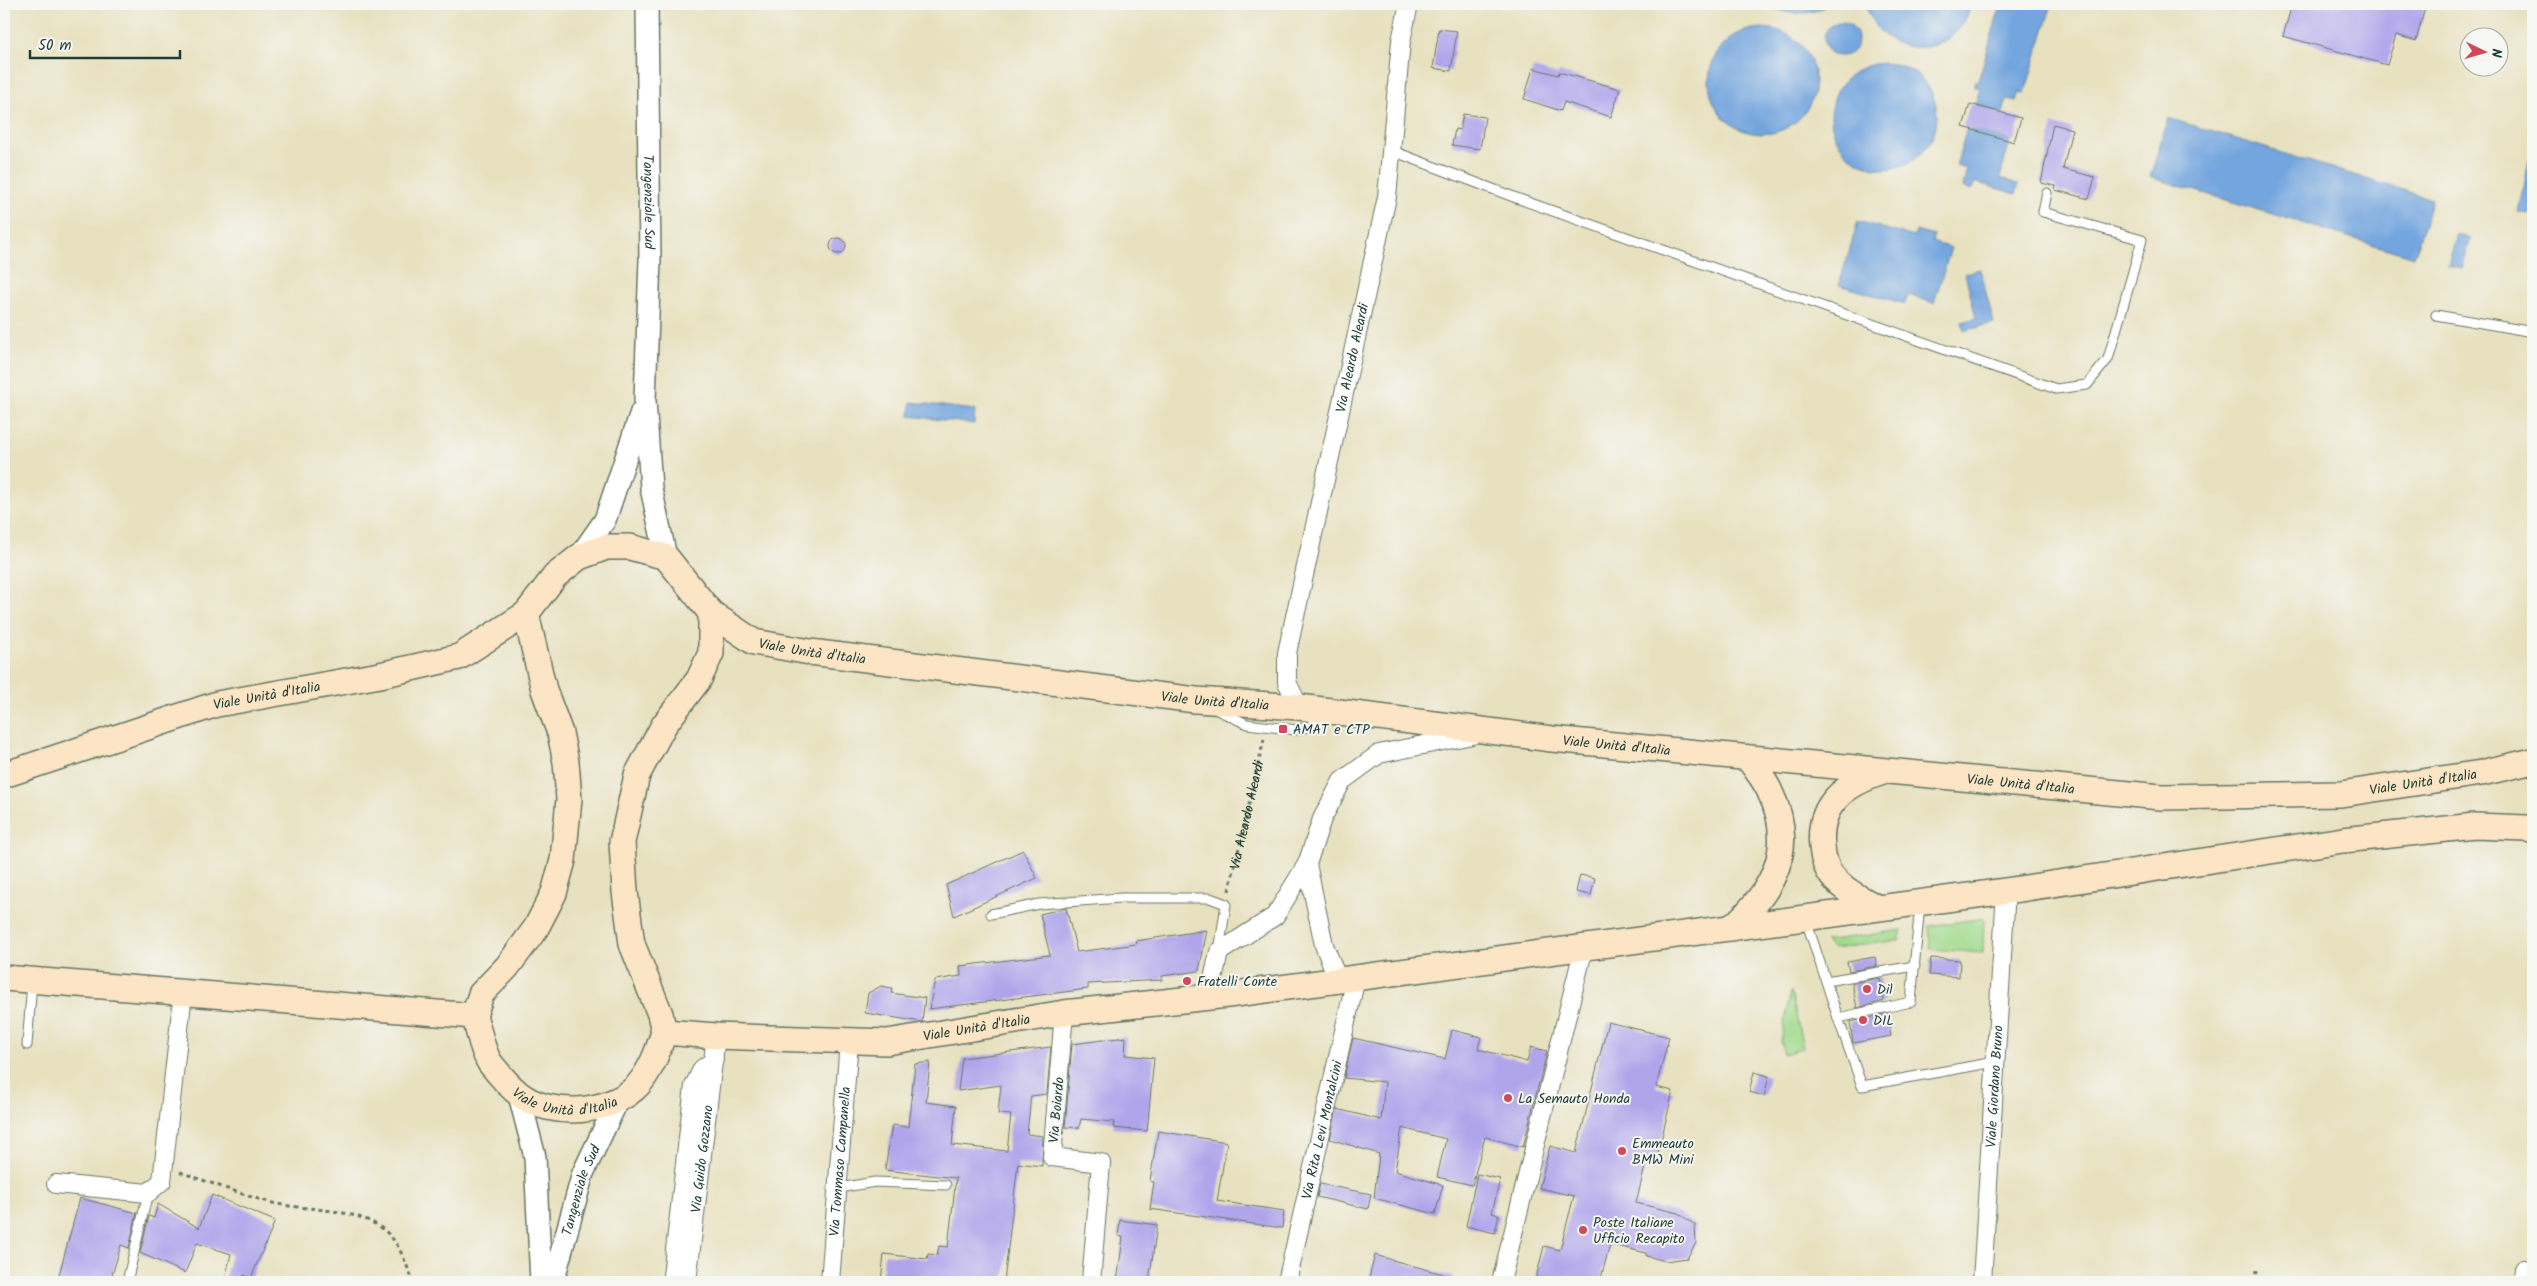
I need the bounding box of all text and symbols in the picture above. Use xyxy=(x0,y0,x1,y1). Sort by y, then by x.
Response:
scale bar xyxy=(30,28,180,60)
north arrow xyxy=(2460,28,2510,78)
text: 50 m xyxy=(38,34,72,58)
text: N xyxy=(2485,48,2507,59)
street label: Tangenziale Sud xyxy=(637,155,660,250)
street label: Via Aleardo Aleardi xyxy=(1330,301,1376,415)
street label: Viale Unità d'Italia xyxy=(757,633,867,671)
street label: Viale Unità d'Italia xyxy=(212,676,322,716)
street label: Viale Unità d'Italia xyxy=(1160,686,1270,717)
place label: AMAT e CTP xyxy=(1293,719,1370,741)
marker: AMAT e CTP xyxy=(1277,723,1289,735)
street label: Viale Unità d'Italia xyxy=(1562,730,1671,762)
street label: Via Aleardo Aleardi xyxy=(1224,758,1271,872)
street label: Viale Unità d'Italia xyxy=(2368,764,2479,802)
street label: Viale Unità d'Italia xyxy=(1966,769,2076,801)
place label: Fratelli Conte xyxy=(1197,971,1278,993)
marker: Fratelli Conte xyxy=(1181,975,1193,987)
place label: Dil xyxy=(1877,979,1893,1001)
marker: Dil xyxy=(1861,983,1873,995)
street label: Viale Unità d'Italia xyxy=(922,1009,1032,1048)
place label: DIL xyxy=(1873,1010,1894,1032)
marker: DIL xyxy=(1857,1014,1869,1026)
street label: Viale Giordano Bruno xyxy=(1980,1024,2010,1148)
street label: Via Rita Levi Montalcini xyxy=(1296,1058,1349,1202)
street label: Via Boiardo xyxy=(1043,1076,1071,1144)
street label: Viale Unità d'Italia xyxy=(507,1083,621,1122)
street label: Via Tommaso Campanella xyxy=(824,1086,857,1237)
place label: La Semauto Honda xyxy=(1518,1088,1630,1110)
marker: La Semauto Honda xyxy=(1502,1092,1514,1104)
street label: Via Guido Gozzano xyxy=(685,1104,720,1214)
place label: Emmeauto BMW Mini xyxy=(1632,1133,1694,1171)
street label: Tangenziale Sud xyxy=(556,1140,607,1238)
marker: Emmeauto BMW Mini xyxy=(1616,1145,1628,1157)
place label: Poste Italiane Ufficio Recapito xyxy=(1593,1212,1685,1250)
marker: Poste Italiane Ufficio Recapito xyxy=(1577,1224,1589,1236)

